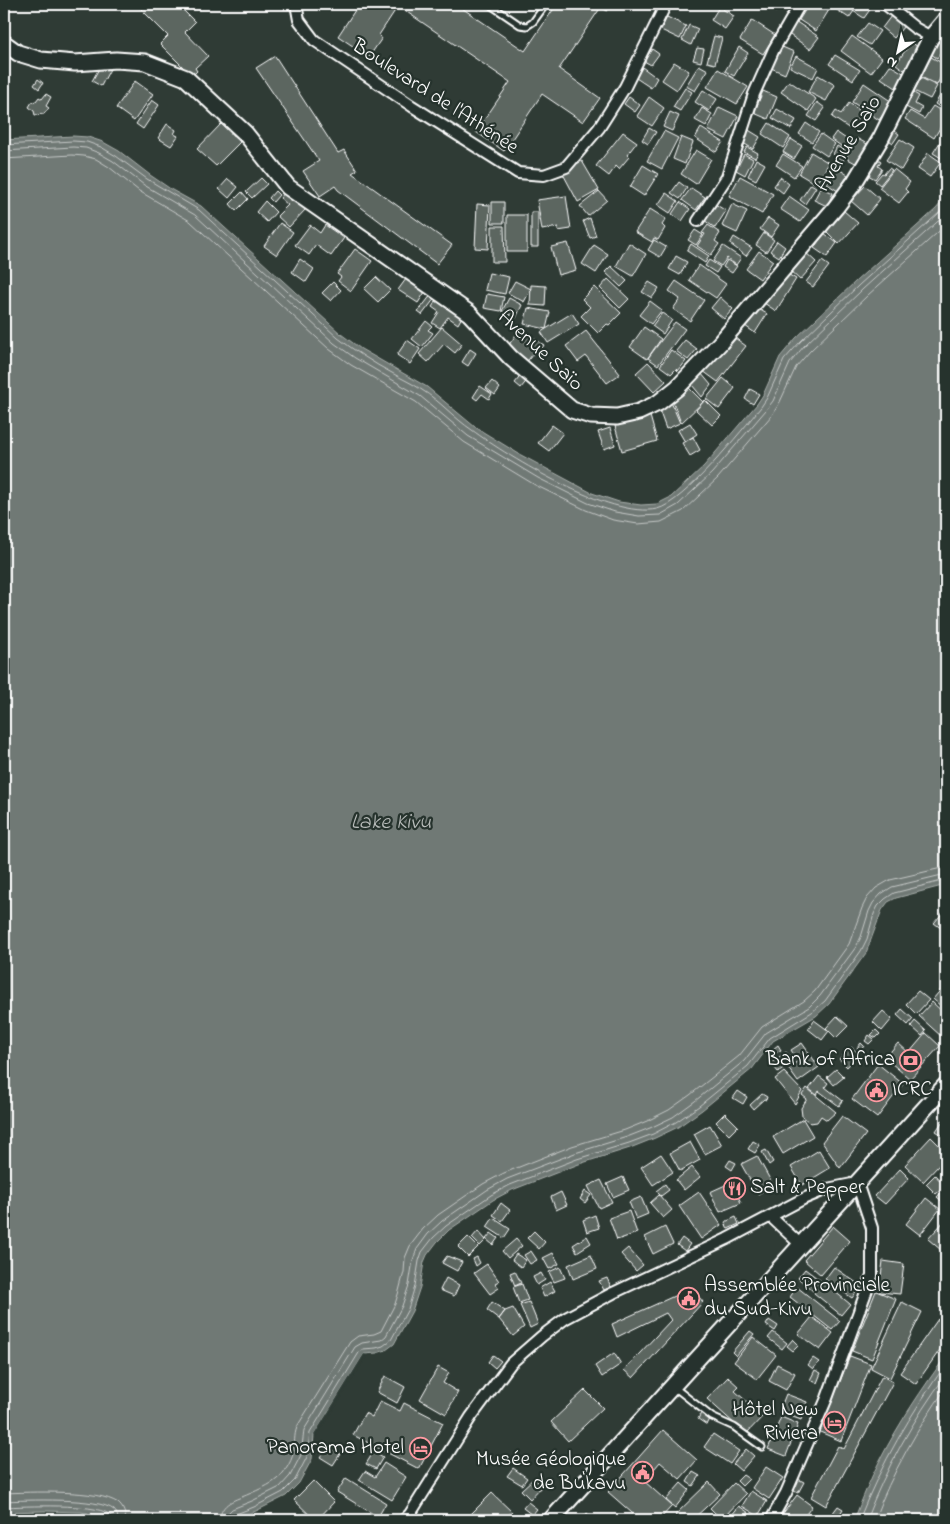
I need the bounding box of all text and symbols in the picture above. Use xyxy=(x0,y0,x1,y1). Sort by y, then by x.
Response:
north arrow xyxy=(872,28,922,78)
street label: Boulevard de l'Athénée xyxy=(345,31,525,163)
text: N xyxy=(882,50,901,73)
street label: Avenue Saïo xyxy=(808,90,890,198)
street label: Avenue Saïo xyxy=(490,303,590,399)
water label: Lake Kivu xyxy=(351,807,432,839)
place label: Bank of Africa xyxy=(765,1045,895,1075)
bank icon: Bank of Africa xyxy=(899,1048,923,1072)
place label: ICRC xyxy=(892,1075,932,1105)
public building icon: ICRC xyxy=(864,1078,888,1102)
place label: Salt & Pepper xyxy=(750,1173,865,1203)
restaurant icon: Salt & Pepper xyxy=(722,1176,746,1200)
place label: Assemblée Provinciale du Sud-Kivu xyxy=(704,1271,891,1325)
public building icon: Assemblée Provinciale du Sud-Kivu xyxy=(676,1286,700,1310)
place label: Hôtel New Riviera xyxy=(732,1395,818,1449)
hotel icon: Hôtel New Riviera xyxy=(822,1410,846,1434)
place label: Panorama Hotel xyxy=(267,1433,404,1463)
hotel icon: Panorama Hotel xyxy=(408,1436,432,1460)
place label: Musée Géologique de Bukavu xyxy=(476,1445,627,1499)
public building icon: Musée Géologique de Bukavu xyxy=(630,1460,654,1484)

